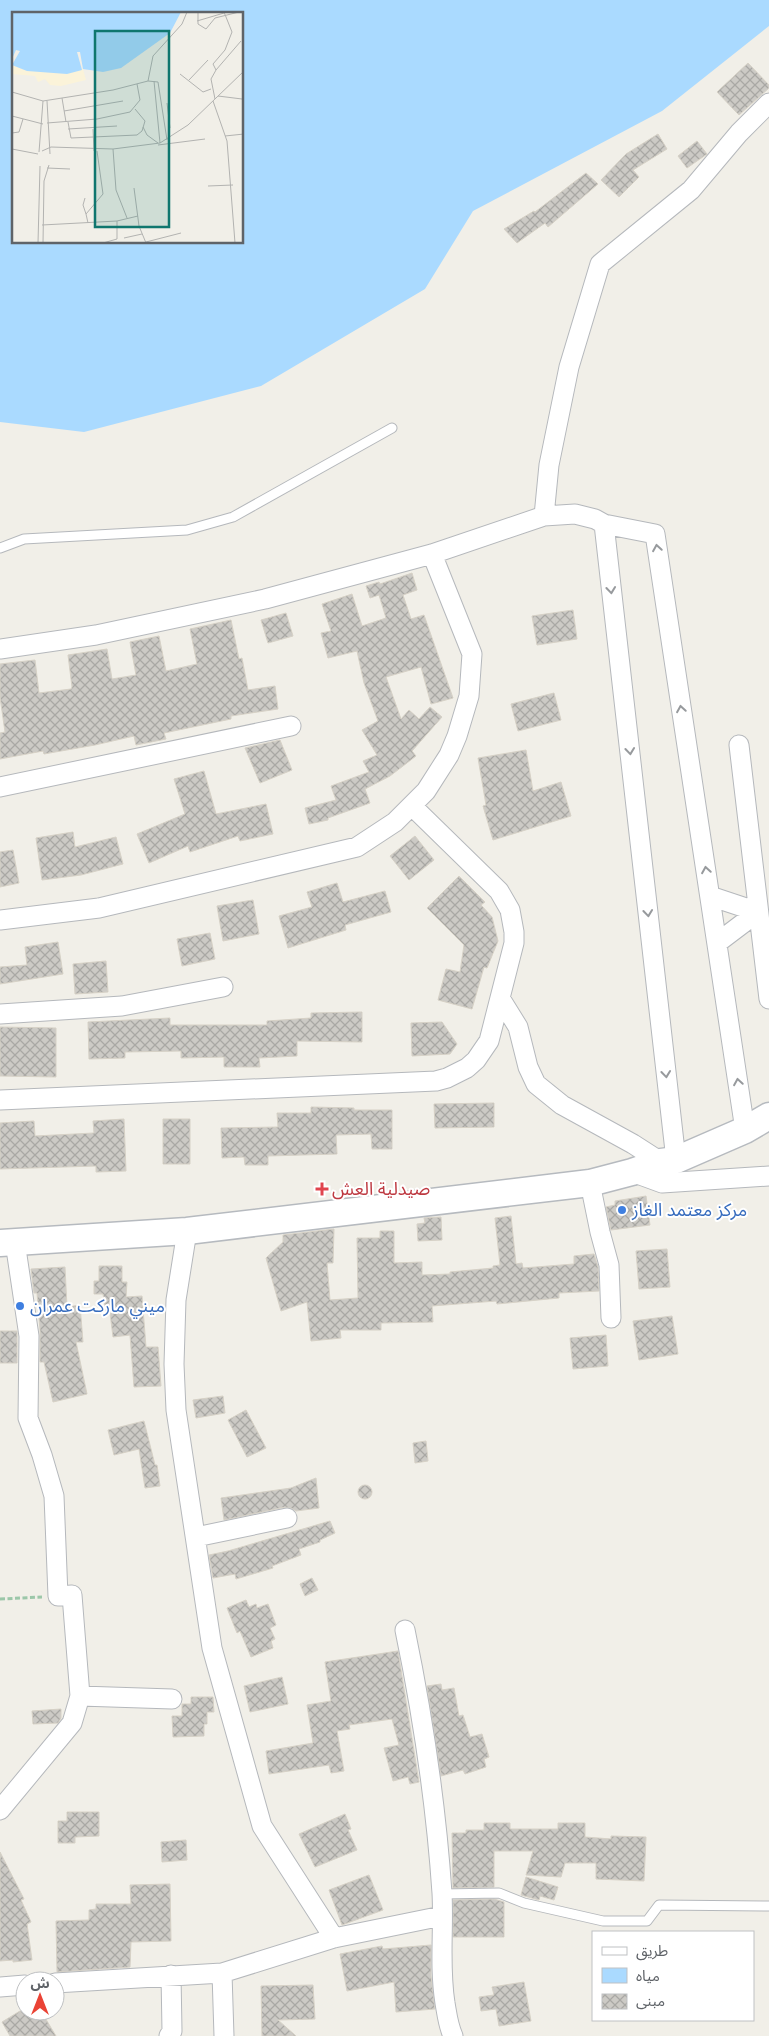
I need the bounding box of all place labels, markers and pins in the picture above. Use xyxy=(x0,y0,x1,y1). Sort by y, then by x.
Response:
place label: صيدلية العش xyxy=(332,1177,430,1200)
marker: صيدلية العش xyxy=(316,1183,328,1195)
place label: مركز معتمد الغاز xyxy=(631,1198,747,1221)
marker: مركز معتمد الغاز xyxy=(616,1204,628,1216)
place label: ميني ماركت عمران xyxy=(30,1294,165,1319)
marker: ميني ماركت عمران xyxy=(14,1300,26,1312)

